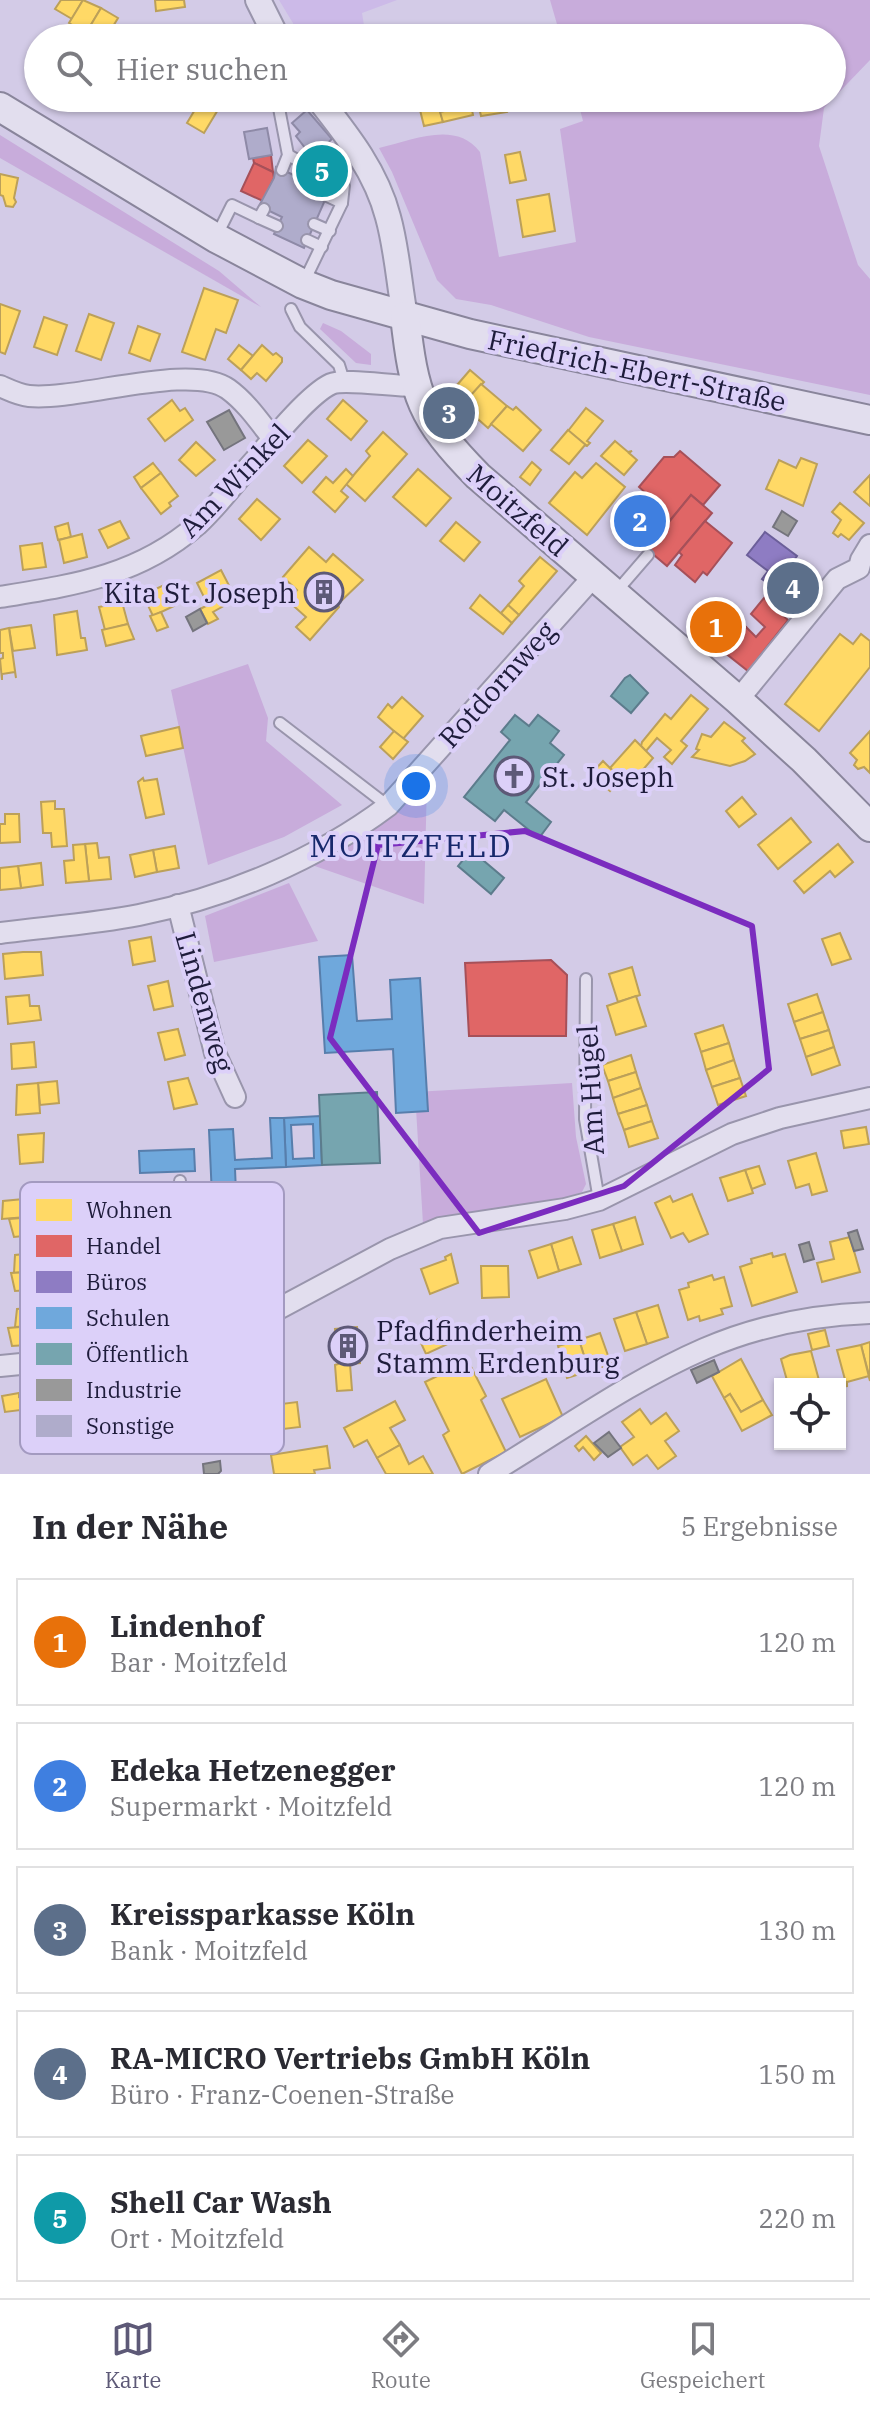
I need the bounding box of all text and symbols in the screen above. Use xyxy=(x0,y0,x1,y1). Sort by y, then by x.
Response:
search box xyxy=(24,24,846,112)
icon: search xyxy=(52,46,96,90)
text: Hier suchen xyxy=(116,49,288,88)
pin: 5 xyxy=(296,141,348,201)
street label: Friedrich-Ebert-Straße xyxy=(484,320,790,420)
pin: 3 xyxy=(423,383,475,443)
street label: Am Winkel xyxy=(170,415,298,545)
street label: Moitzfeld xyxy=(459,456,577,564)
pin: 2 xyxy=(614,491,666,551)
pin: 4 xyxy=(767,558,819,618)
building icon: Kita St. Joseph xyxy=(303,571,345,613)
place label: Kita St. Joseph xyxy=(103,574,296,611)
pin: 1 xyxy=(690,597,742,657)
street label: Rotdornweg xyxy=(430,613,564,755)
church icon: St. Joseph xyxy=(493,755,535,797)
place label: St. Joseph xyxy=(542,758,674,795)
your location xyxy=(396,766,436,806)
district label: MOITZFELD xyxy=(309,824,513,866)
street label: Lindenweg xyxy=(167,927,243,1077)
street label: Am Hügel xyxy=(568,1024,612,1156)
legend xyxy=(20,1182,284,1454)
text: Wohnen xyxy=(86,1195,172,1224)
text: Handel xyxy=(86,1231,161,1260)
text: Büros xyxy=(86,1267,147,1296)
text: Schulen xyxy=(86,1303,170,1332)
place label: Pfadfinderheim Stamm Erdenburg xyxy=(376,1312,620,1381)
building icon: Pfadfinderheim Stamm Erdenburg xyxy=(327,1325,369,1367)
text: Öffentlich xyxy=(86,1339,189,1368)
text: Industrie xyxy=(86,1375,181,1404)
map controls xyxy=(774,1378,846,1450)
button: locate xyxy=(774,1378,846,1450)
text: Sonstige xyxy=(86,1411,174,1440)
text: In der Nähe xyxy=(32,1504,228,1548)
text: 5 Ergebnisse xyxy=(681,1509,838,1543)
text: Lindenhof xyxy=(110,1606,263,1645)
text: 1 xyxy=(52,1625,68,1659)
text: 120 m xyxy=(758,1625,836,1659)
text: Bar · Moitzfeld xyxy=(110,1645,288,1679)
text: Edeka Hetzenegger xyxy=(110,1750,396,1789)
text: 2 xyxy=(52,1769,68,1803)
text: 120 m xyxy=(758,1769,836,1803)
text: Supermarkt · Moitzfeld xyxy=(110,1789,392,1823)
text: Kreissparkasse Köln xyxy=(110,1894,415,1933)
text: 3 xyxy=(52,1913,68,1947)
text: 130 m xyxy=(758,1913,836,1947)
text: Bank · Moitzfeld xyxy=(110,1933,308,1967)
text: RA-MICRO Vertriebs GmbH Köln xyxy=(110,2038,590,2077)
text: 4 xyxy=(52,2057,68,2091)
text: 150 m xyxy=(758,2057,836,2091)
text: Büro · Franz-Coenen-Straße xyxy=(110,2077,454,2111)
text: Shell Car Wash xyxy=(110,2182,332,2221)
text: 5 xyxy=(52,2201,68,2235)
text: 220 m xyxy=(758,2201,836,2235)
text: Ort · Moitzfeld xyxy=(110,2221,284,2255)
tab: Karte xyxy=(105,2317,161,2394)
tab: Route xyxy=(371,2317,431,2394)
tab: Gespeichert xyxy=(640,2317,765,2394)

